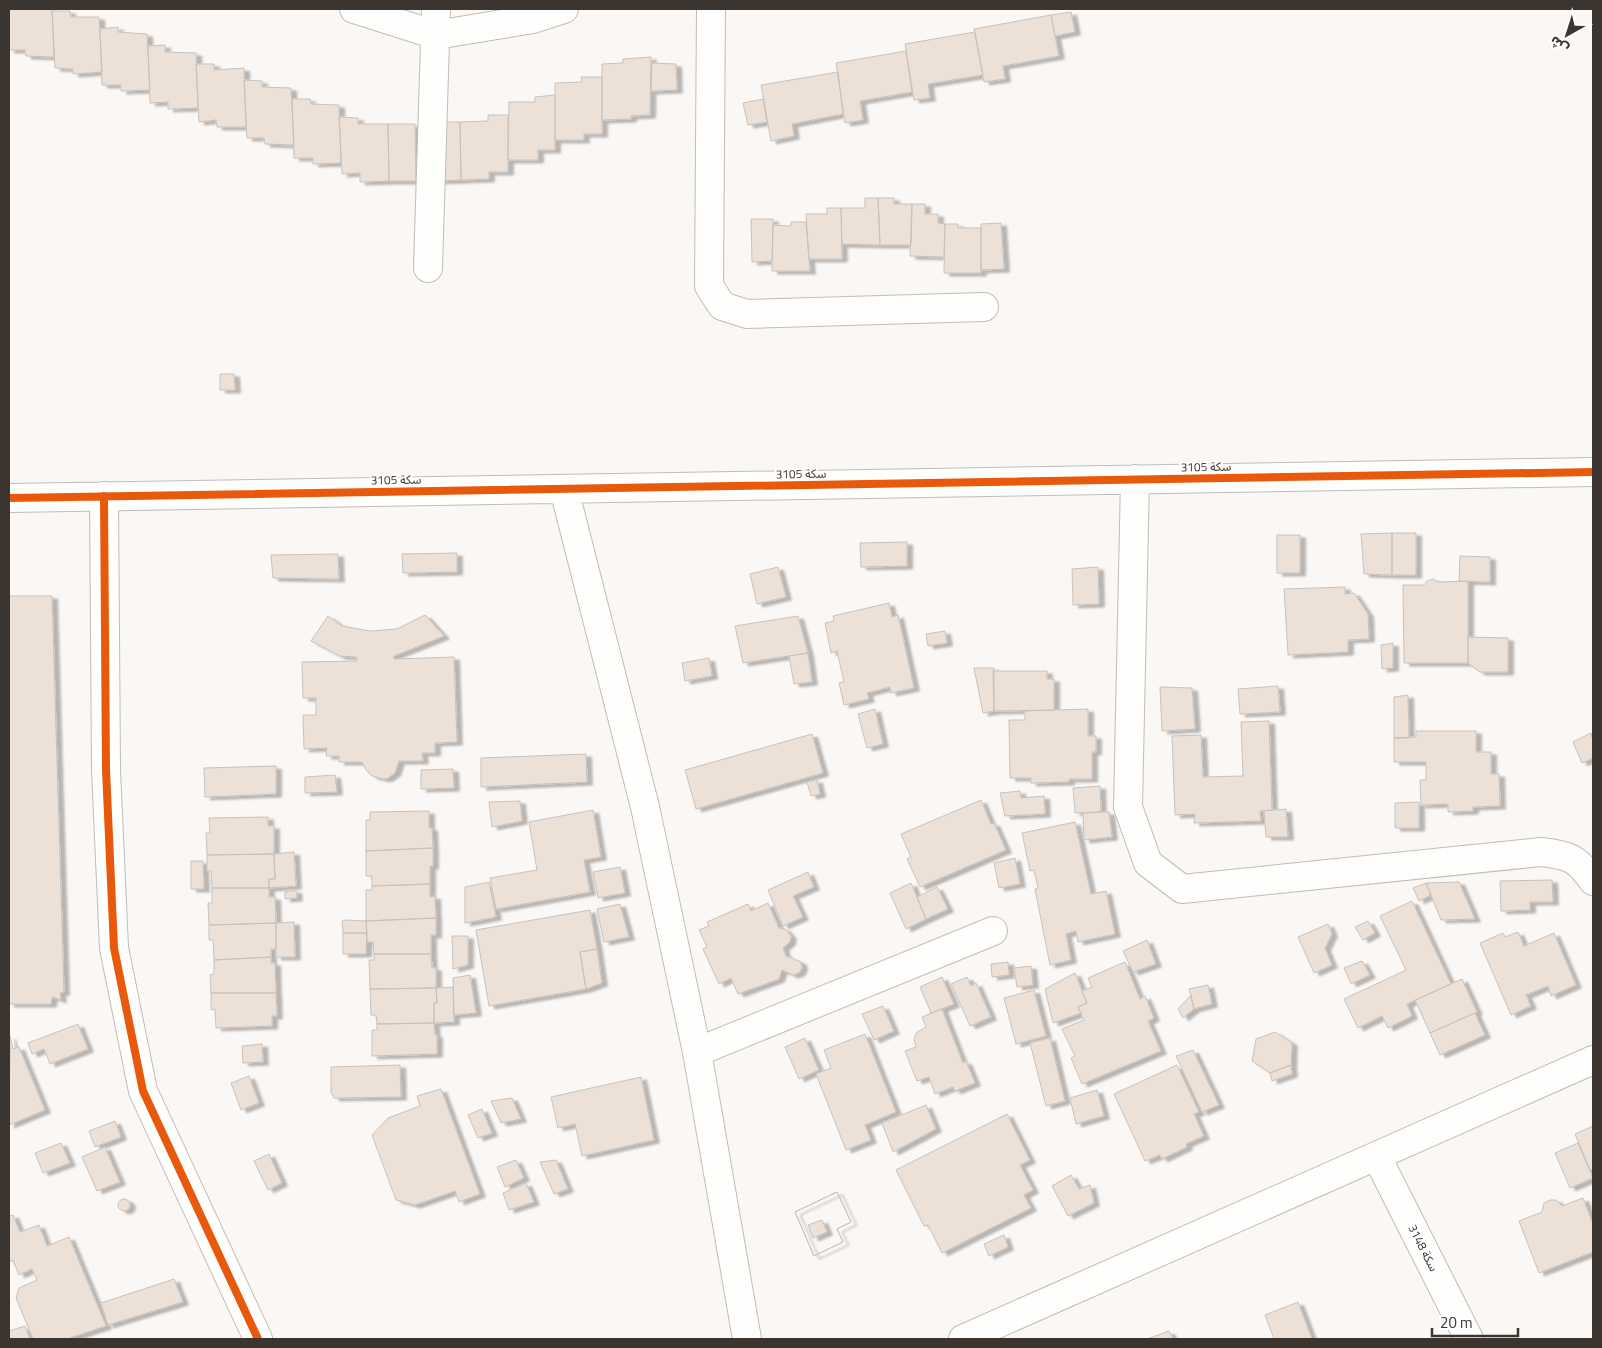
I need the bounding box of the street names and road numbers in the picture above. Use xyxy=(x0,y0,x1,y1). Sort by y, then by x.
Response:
street label: سكة 3105 xyxy=(1180,457,1232,476)
street label: سكة 3105 xyxy=(775,464,827,483)
street label: سكة 3105 xyxy=(370,470,422,489)
street label: سكة 3148 xyxy=(1403,1221,1443,1275)

